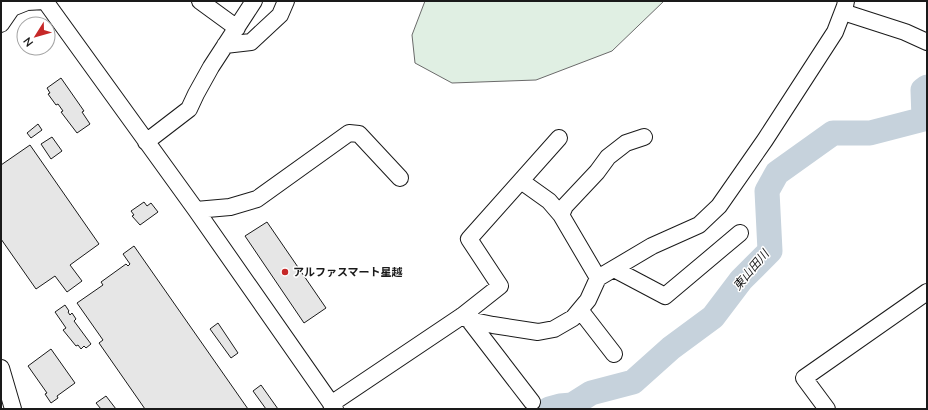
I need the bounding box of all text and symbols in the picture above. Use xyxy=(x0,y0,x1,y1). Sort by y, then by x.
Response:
north arrow xyxy=(16,16,56,56)
text: N xyxy=(20,34,37,50)
water label: 東山田川 xyxy=(729,245,774,294)
place label: アルファスマート星越 xyxy=(293,265,403,280)
marker: アルファスマート星越 xyxy=(280,267,290,277)

